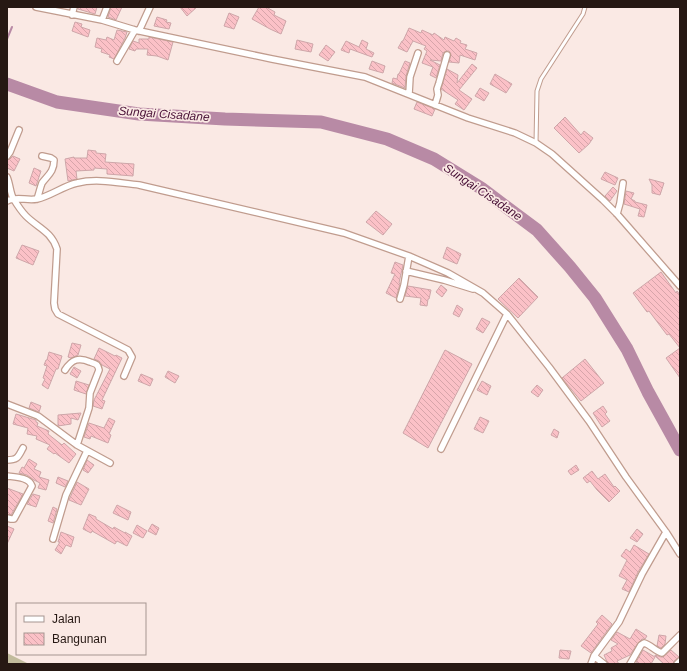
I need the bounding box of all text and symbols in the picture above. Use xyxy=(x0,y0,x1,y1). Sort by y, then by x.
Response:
water label: Sungai Cisadane xyxy=(118,104,210,124)
water label: Sungai Cisadane xyxy=(441,161,525,224)
legend xyxy=(16,603,146,655)
text: Jalan xyxy=(52,612,81,626)
text: Bangunan xyxy=(52,632,107,646)

